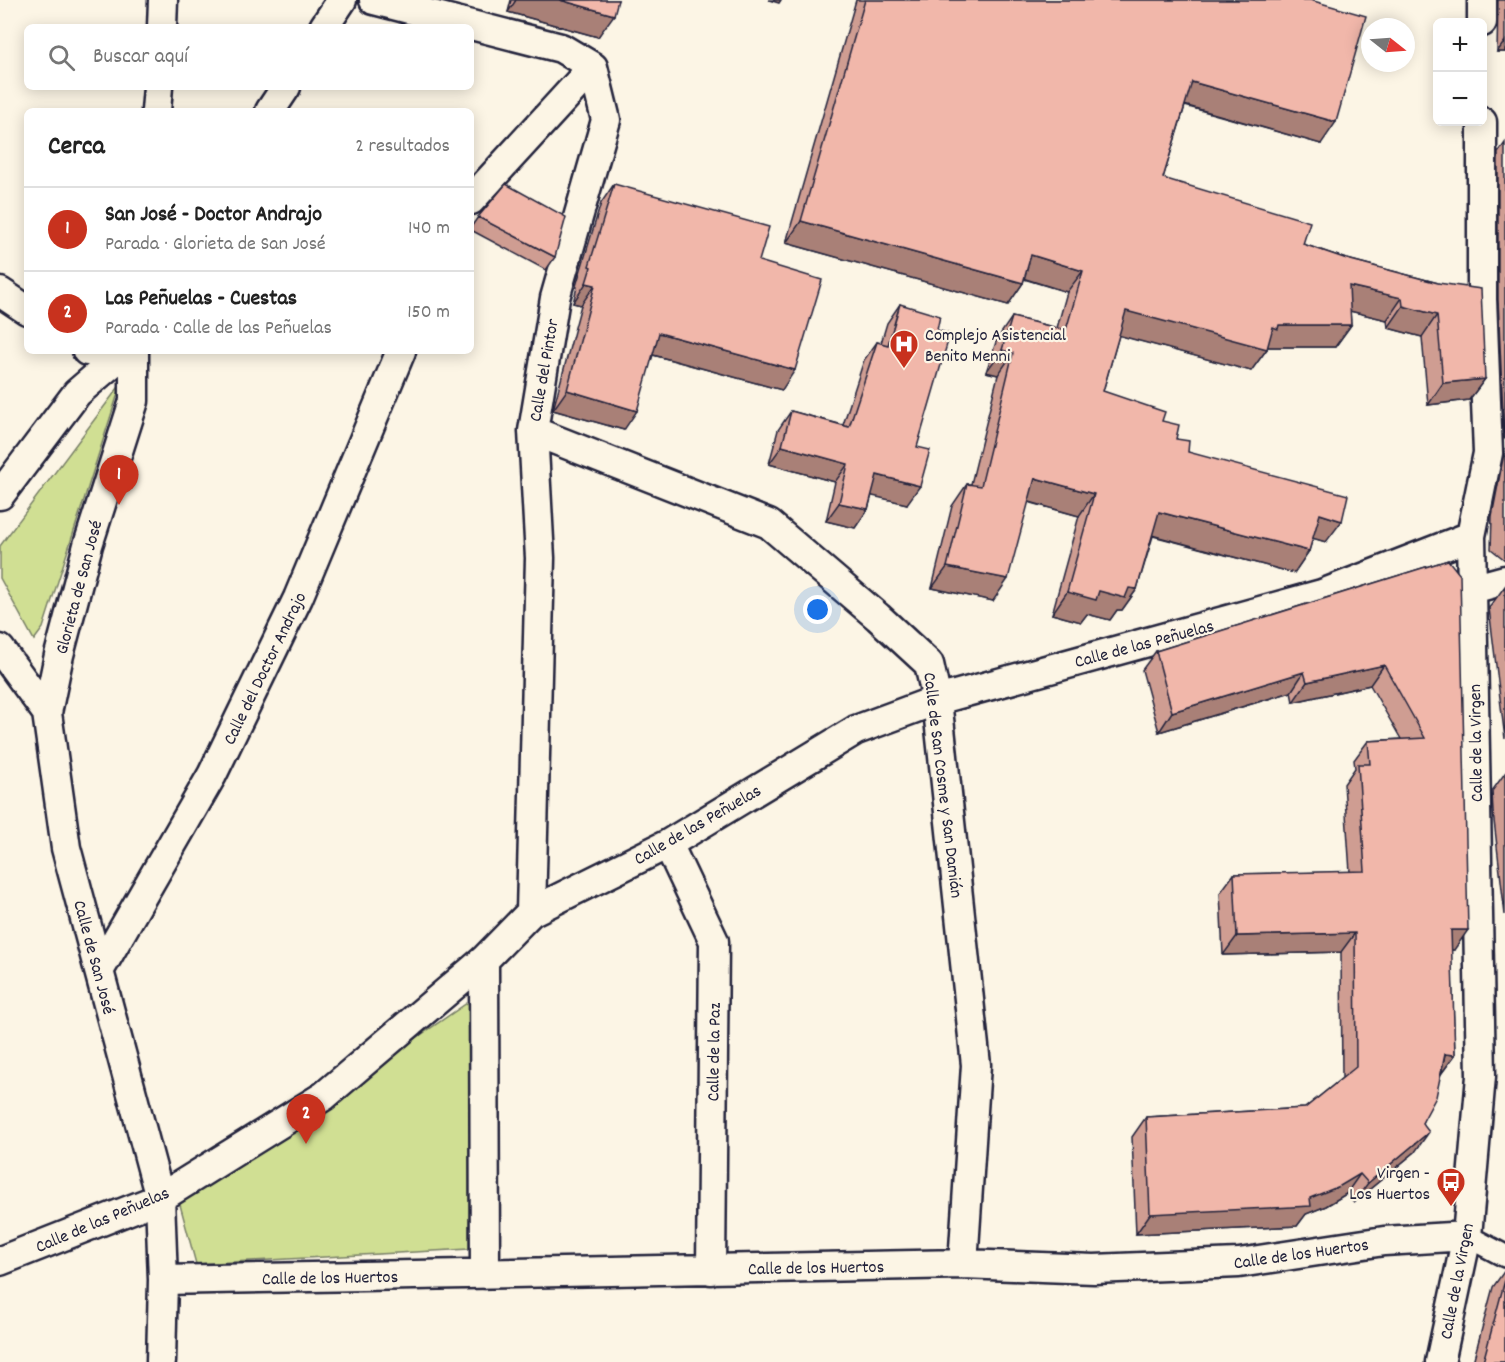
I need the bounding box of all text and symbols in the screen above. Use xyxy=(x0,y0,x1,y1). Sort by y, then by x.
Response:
north arrow xyxy=(1361,18,1415,72)
map controls xyxy=(1433,18,1487,126)
button: + xyxy=(1433,18,1487,72)
search box xyxy=(24,24,474,90)
icon: search xyxy=(45,41,78,74)
text: Buscar aquí xyxy=(93,42,188,73)
button: − xyxy=(1433,72,1487,126)
text: Cerca xyxy=(48,129,105,166)
text: 2 resultados xyxy=(355,133,450,161)
text: San José - Doctor Andrajo xyxy=(105,200,322,231)
text: 1 xyxy=(65,215,70,243)
text: 140 m xyxy=(408,215,450,243)
text: Parada · Glorieta de San José xyxy=(105,231,326,259)
text: Las Peñuelas - Cuestas xyxy=(105,284,297,315)
text: 2 xyxy=(63,299,72,327)
text: 150 m xyxy=(407,299,450,327)
text: Parada · Calle de las Peñuelas xyxy=(105,315,332,343)
street label: Calle del Pintor xyxy=(524,317,567,424)
place label: Complejo Asistencial Benito Menni xyxy=(925,324,1067,370)
hospital icon: Complejo Asistencial Benito Menni xyxy=(888,328,920,370)
pin: 1 xyxy=(100,456,138,505)
street label: Glorieta de San José xyxy=(51,518,110,657)
street label: Calle del Doctor Andrajo xyxy=(218,589,314,750)
your location xyxy=(803,595,832,624)
street label: Calle de las Peñuelas xyxy=(1072,615,1217,676)
street label: Calle de San Cosme y San Damián xyxy=(915,671,968,900)
street label: Calle de la Virgen xyxy=(1464,684,1491,802)
street label: Calle de las Peñuelas xyxy=(630,780,767,873)
street label: Calle de San José xyxy=(65,898,120,1018)
street label: Calle de la Paz xyxy=(702,1002,729,1102)
pin: 2 xyxy=(286,1094,326,1144)
place label: Virgen - Los Huertos xyxy=(1349,1162,1430,1208)
bus stop icon: Virgen - Los Huertos xyxy=(1435,1166,1467,1208)
street label: Calle de las Peñuelas xyxy=(32,1182,174,1261)
street label: Calle de la Virgen xyxy=(1435,1221,1482,1342)
street label: Calle de los Huertos xyxy=(1232,1234,1371,1277)
street label: Calle de los Huertos xyxy=(748,1256,884,1283)
street label: Calle de los Huertos xyxy=(262,1266,398,1293)

